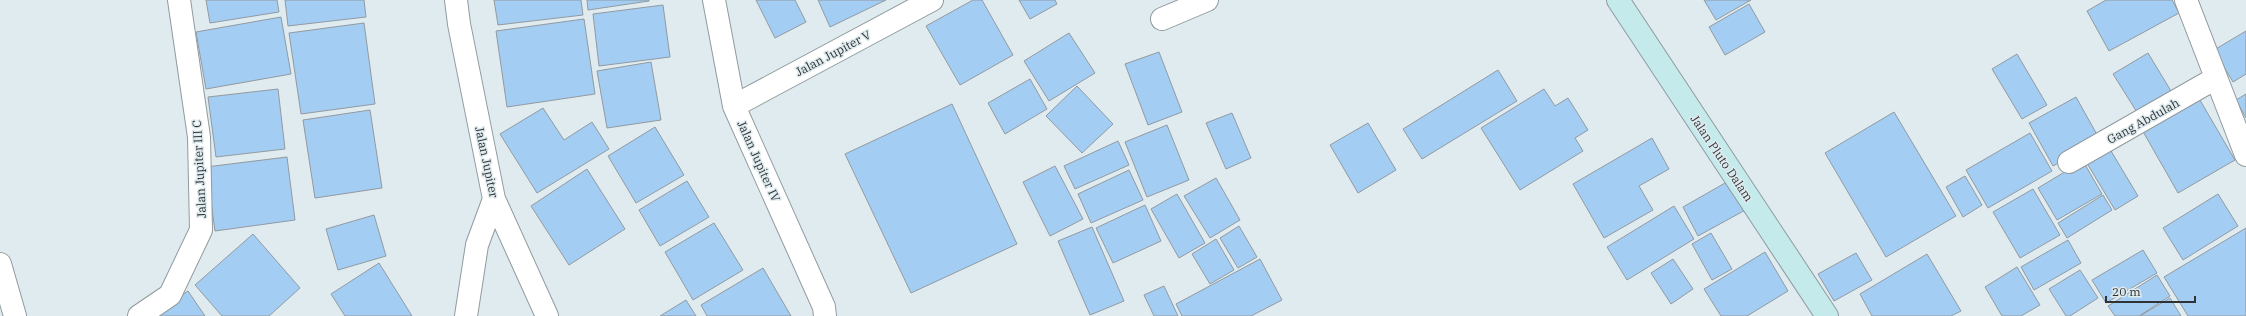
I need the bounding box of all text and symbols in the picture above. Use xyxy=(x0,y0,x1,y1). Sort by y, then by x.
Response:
street label: Jalan Jupiter V xyxy=(793,27,873,79)
street label: Gang Abdulah xyxy=(2104,95,2182,147)
street label: Jalan Pluto Dalam xyxy=(1687,112,1757,205)
street label: Jalan Jupiter IV xyxy=(734,118,784,204)
street label: Jalan Jupiter III C xyxy=(189,119,209,219)
street label: Jalan Jupiter xyxy=(472,125,502,200)
scale bar xyxy=(2106,278,2195,304)
text: 20 m xyxy=(2112,284,2141,299)

